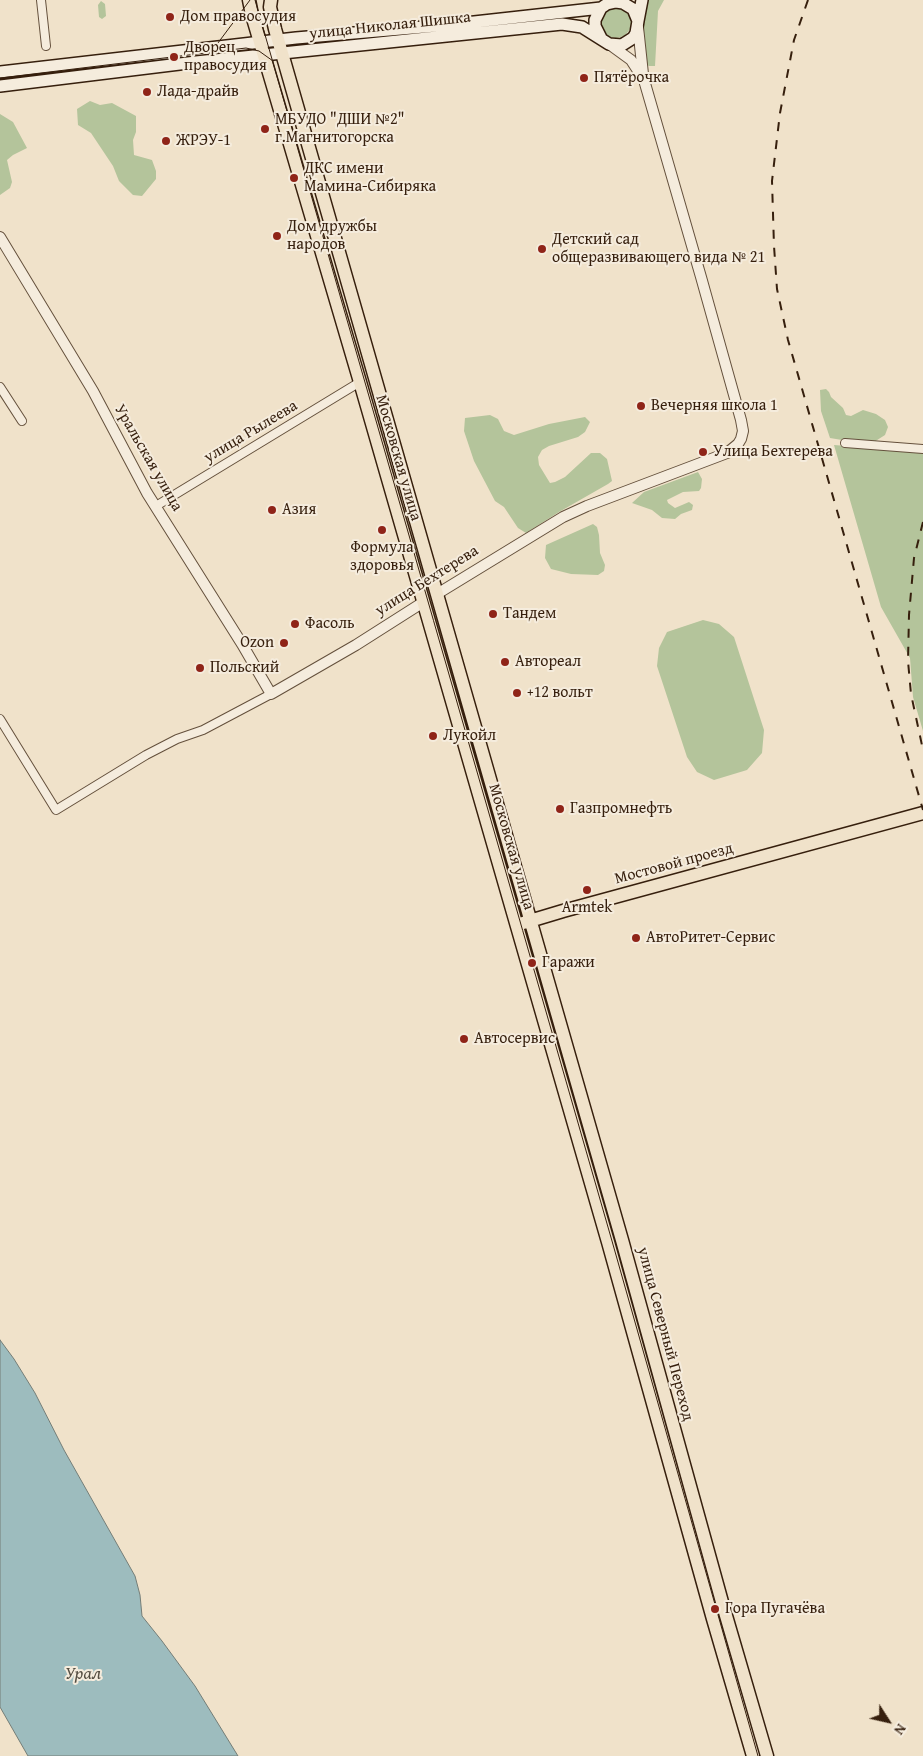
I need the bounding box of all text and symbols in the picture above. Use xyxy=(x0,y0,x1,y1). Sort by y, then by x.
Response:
place label: Дом правосудия xyxy=(180,7,296,27)
street label: улица Николая Шишка xyxy=(308,8,472,44)
marker: Дом правосудия xyxy=(164,11,176,23)
place label: Дворец правосудия xyxy=(184,38,267,76)
marker: Дворец правосудия xyxy=(168,51,180,63)
place label: Пятёрочка xyxy=(594,68,669,88)
marker: Пятёрочка xyxy=(578,72,590,84)
place label: Лада-драйв xyxy=(157,82,239,102)
marker: Лада-драйв xyxy=(141,86,153,98)
place label: МБУДО "ДШИ №2" г.Магнитогорска xyxy=(275,110,405,148)
marker: МБУДО "ДШИ №2" г.Магнитогорска xyxy=(259,123,271,135)
place label: ЖРЭУ-1 xyxy=(176,131,231,151)
marker: ЖРЭУ-1 xyxy=(160,135,172,147)
place label: ДКС имени Мамина-Сибиряка xyxy=(304,159,436,197)
marker: ДКС имени Мамина-Сибиряка xyxy=(288,172,300,184)
place label: Дом дружбы народов xyxy=(287,217,377,255)
marker: Дом дружбы народов xyxy=(271,230,283,242)
place label: Детский сад общеразвивающего вида № 21 xyxy=(552,230,765,268)
marker: Детский сад общеразвивающего вида № 21 xyxy=(536,243,548,255)
street label: Московская улица xyxy=(371,393,425,523)
place label: Вечерняя школа 1 xyxy=(651,396,778,416)
street label: улица Рылеева xyxy=(201,397,301,467)
marker: Вечерняя школа 1 xyxy=(635,400,647,412)
street label: Уральская улица xyxy=(110,401,186,515)
place label: Улица Бехтерева xyxy=(713,442,833,462)
marker: Улица Бехтерева xyxy=(697,446,709,458)
place label: Азия xyxy=(282,500,316,520)
marker: Азия xyxy=(266,504,278,516)
marker: Формула здоровья xyxy=(376,524,388,536)
place label: Формула здоровья xyxy=(350,538,414,576)
street label: улица Бехтерева xyxy=(372,542,482,620)
place label: Тандем xyxy=(503,604,556,624)
marker: Тандем xyxy=(487,608,499,620)
place label: Фасоль xyxy=(305,614,355,634)
marker: Фасоль xyxy=(289,618,301,630)
place label: Ozon xyxy=(240,633,274,653)
marker: Ozon xyxy=(278,637,290,649)
place label: Автореал xyxy=(515,652,581,672)
marker: Автореал xyxy=(499,656,511,668)
place label: Польский xyxy=(210,658,279,678)
marker: Польский xyxy=(194,662,206,674)
place label: +12 вольт xyxy=(527,683,593,703)
marker: +12 вольт xyxy=(511,687,523,699)
place label: Лукойл xyxy=(443,726,496,746)
marker: Лукойл xyxy=(427,730,439,742)
street label: Московская улица xyxy=(484,782,538,912)
place label: Газпромнефть xyxy=(570,799,672,819)
marker: Газпромнефть xyxy=(554,803,566,815)
street label: Мостовой проезд xyxy=(613,839,735,889)
marker: Armtek xyxy=(581,884,593,896)
place label: Armtek xyxy=(562,898,612,918)
place label: АвтоРитет-Сервис xyxy=(646,928,775,948)
marker: АвтоРитет-Сервис xyxy=(630,932,642,944)
place label: Гаражи xyxy=(542,953,595,973)
marker: Гаражи xyxy=(526,957,538,969)
place label: Автосервис xyxy=(474,1029,555,1049)
marker: Автосервис xyxy=(458,1033,470,1045)
street label: улица Северный Переход xyxy=(633,1245,697,1423)
place label: Гора Пугачёва xyxy=(725,1599,825,1619)
marker: Гора Пугачёва xyxy=(709,1603,721,1615)
water label: Урал xyxy=(65,1663,101,1685)
north arrow xyxy=(863,1696,913,1746)
text: N xyxy=(889,1720,911,1739)

